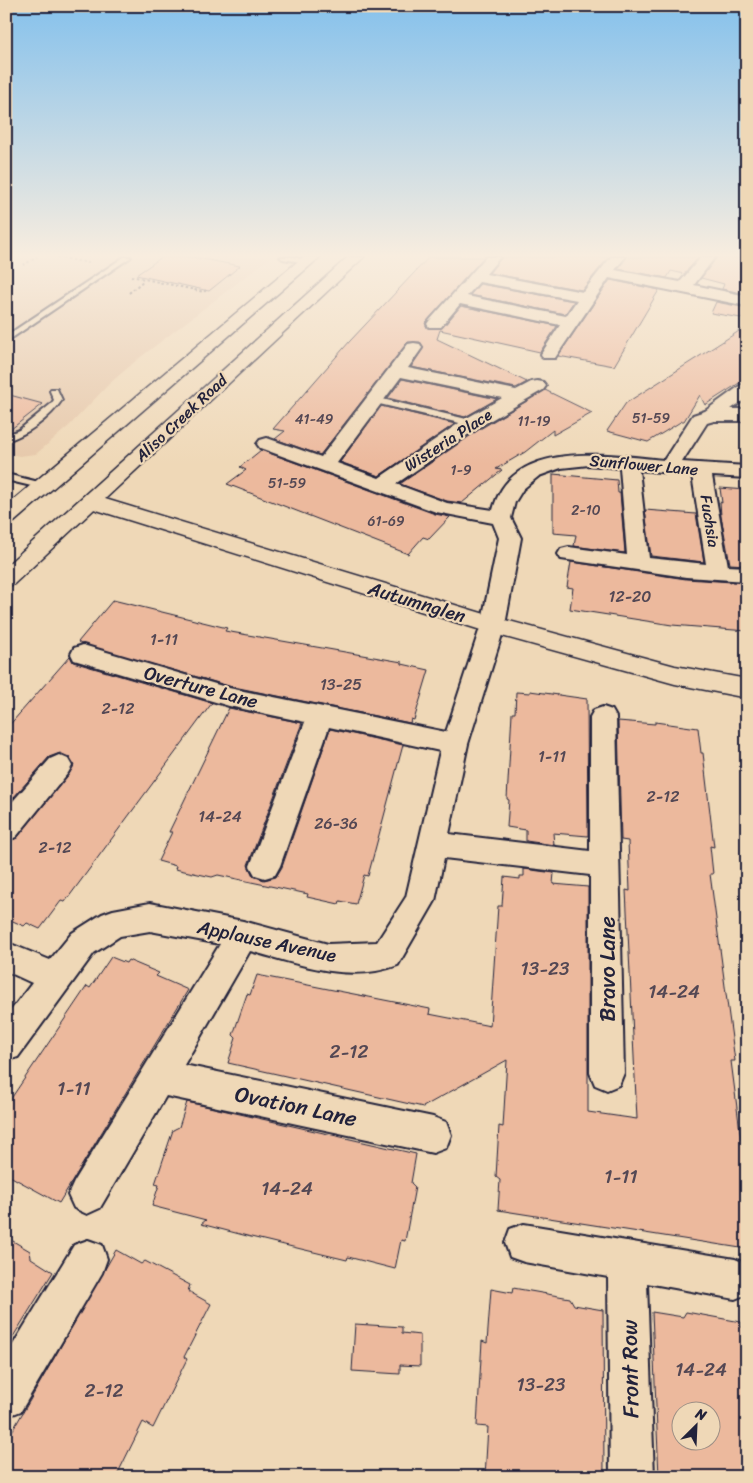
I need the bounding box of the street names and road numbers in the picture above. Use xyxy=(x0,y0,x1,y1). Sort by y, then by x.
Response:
street label: Aliso Creek Road xyxy=(127,366,235,470)
street label: Wisteria Place xyxy=(398,400,498,480)
street label: Sunflower Lane xyxy=(589,446,699,484)
street label: Fuchsia xyxy=(692,493,728,549)
street label: Autumnglen xyxy=(363,571,470,632)
street label: Overture Lane xyxy=(140,656,262,718)
street label: Applause Avenue xyxy=(194,910,340,972)
street label: Bravo Lane xyxy=(588,916,627,1022)
street label: Ovation Lane xyxy=(231,1074,361,1138)
street label: Front Row xyxy=(610,1319,650,1419)

